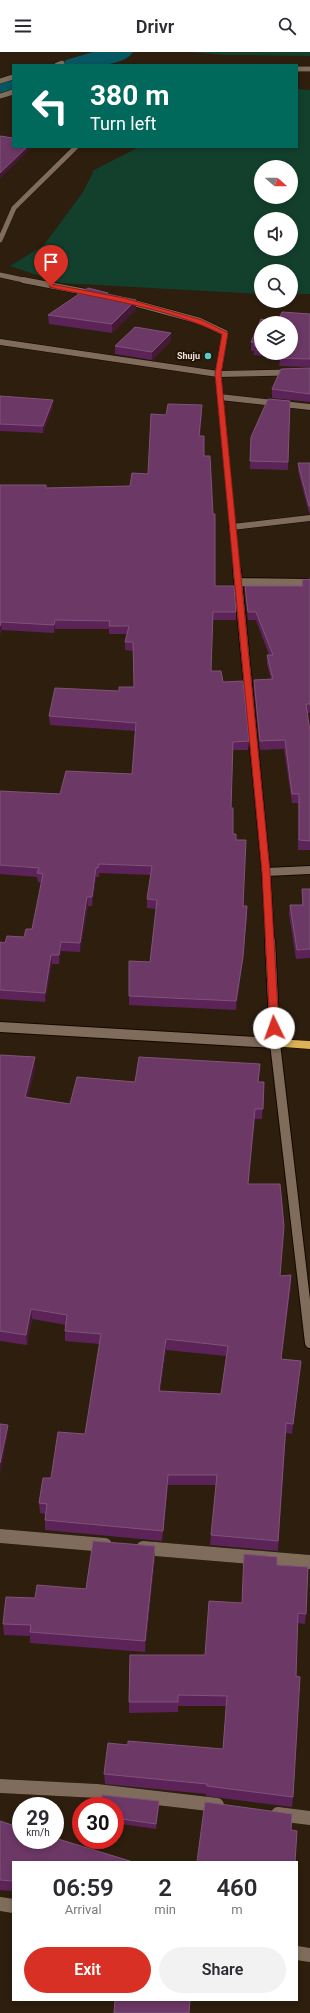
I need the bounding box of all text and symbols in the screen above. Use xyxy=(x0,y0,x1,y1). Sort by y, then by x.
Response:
icon: menu xyxy=(12,15,34,37)
icon: search xyxy=(276,15,298,37)
text: Drivr xyxy=(136,16,174,37)
text: 380 m xyxy=(90,79,169,112)
icon: left xyxy=(24,80,76,132)
text: Turn left xyxy=(90,113,156,134)
north arrow xyxy=(254,160,298,204)
map controls xyxy=(254,160,298,360)
button: sound xyxy=(254,212,298,256)
pin xyxy=(34,245,68,286)
icon: arrive xyxy=(40,251,62,273)
button: search xyxy=(254,264,298,308)
button: layers xyxy=(254,316,298,360)
place label: Shuju xyxy=(177,351,200,361)
marker: Shuju xyxy=(203,351,213,361)
position arrow xyxy=(253,1007,295,1049)
speed limit sign: 30 xyxy=(72,1797,124,1849)
text: 29 xyxy=(27,1806,49,1830)
text: km/h xyxy=(26,1827,50,1838)
text: 06:59 xyxy=(52,1874,114,1902)
text: 2 xyxy=(158,1874,172,1902)
text: 460 xyxy=(216,1874,258,1902)
text: Arrival xyxy=(65,1902,102,1917)
text: min xyxy=(154,1902,176,1917)
text: m xyxy=(231,1902,243,1917)
button: Exit xyxy=(24,1947,151,1993)
button: Share xyxy=(159,1947,286,1993)

